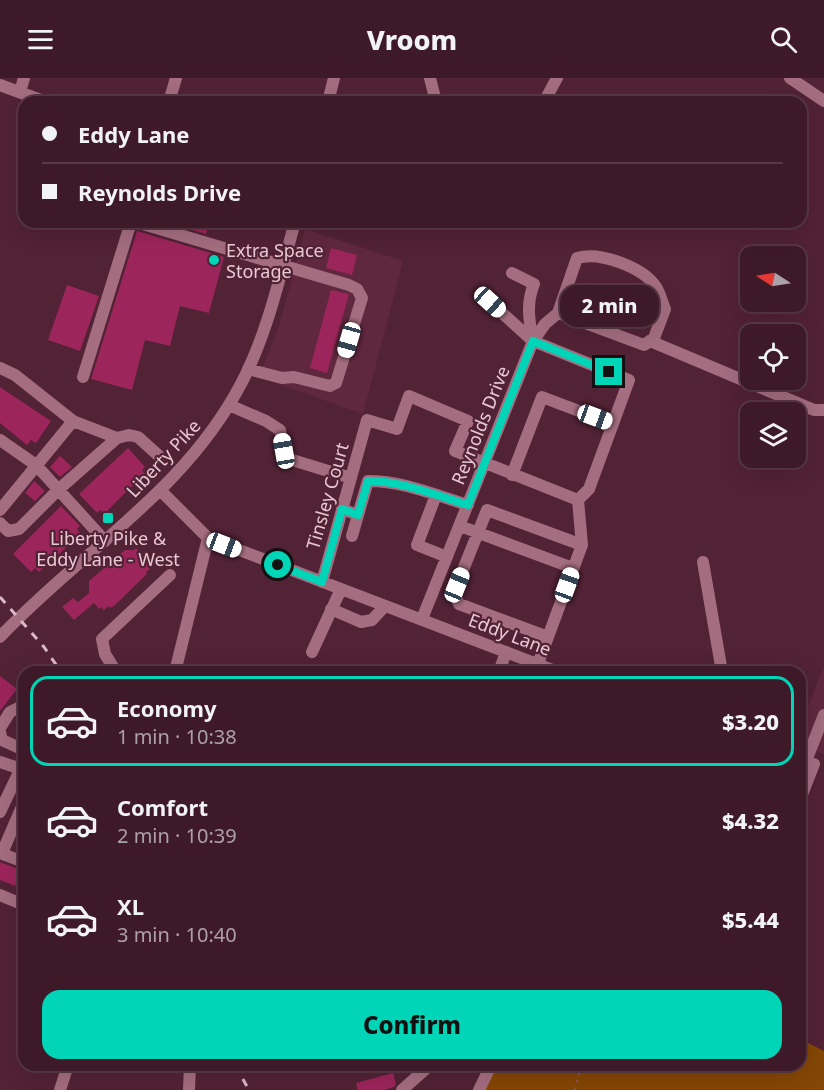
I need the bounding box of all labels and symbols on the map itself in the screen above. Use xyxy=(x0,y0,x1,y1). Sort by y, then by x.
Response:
place label: Extra Space Storage xyxy=(226,238,324,283)
north arrow xyxy=(740,246,806,312)
marker: Extra Space Storage xyxy=(207,253,221,267)
car xyxy=(471,283,509,321)
callout: 2 min xyxy=(560,285,658,327)
car xyxy=(335,320,363,360)
route end xyxy=(595,358,622,385)
street label: Reynolds Drive xyxy=(445,362,515,488)
car xyxy=(575,402,615,432)
street label: Liberty Pike xyxy=(121,414,205,502)
car xyxy=(272,432,296,470)
street label: Tinsley Court xyxy=(300,439,354,552)
marker: Liberty Pike & Eddy Lane - West xyxy=(101,511,115,525)
place label: Liberty Pike & Eddy Lane - West xyxy=(36,526,180,571)
car xyxy=(204,530,244,560)
route start xyxy=(264,551,291,578)
car xyxy=(442,565,472,605)
car xyxy=(552,565,582,605)
street label: Eddy Lane xyxy=(465,607,555,661)

